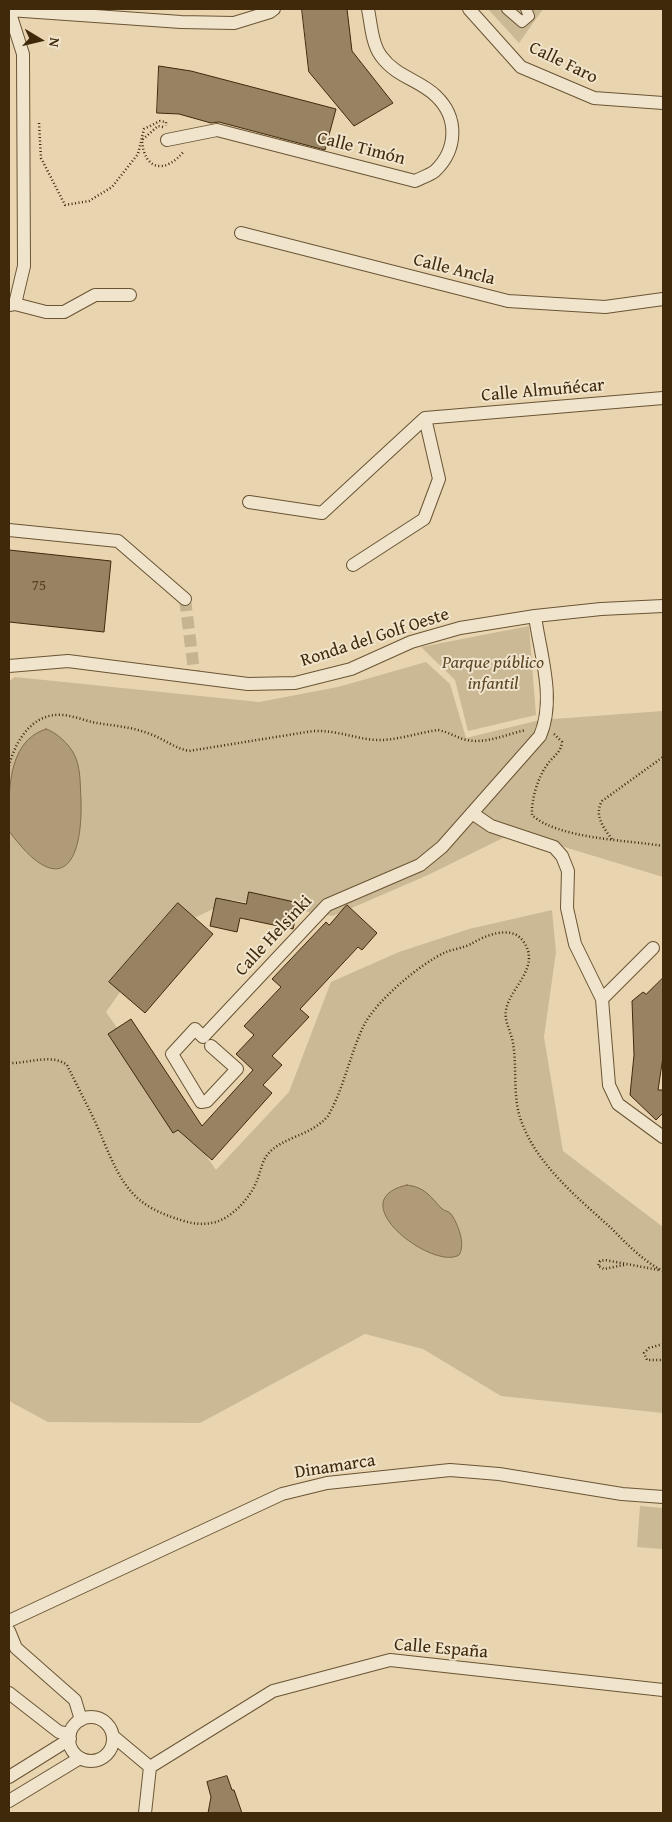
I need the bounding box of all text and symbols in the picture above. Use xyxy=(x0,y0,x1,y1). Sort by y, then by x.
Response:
north arrow xyxy=(15,15,65,65)
text: N xyxy=(44,36,65,49)
street label: Calle Faro xyxy=(525,37,601,89)
street label: Calle Timón xyxy=(315,128,407,170)
street label: Calle Ancla xyxy=(411,249,497,291)
street label: Calle Almuñécar xyxy=(480,375,606,407)
house number: 75 xyxy=(32,577,46,595)
street label: Ronda del Golf Oeste xyxy=(298,604,452,672)
park label: Parque público infantil xyxy=(442,652,544,694)
street label: Calle Helsinki xyxy=(231,891,317,981)
street label: Dinamarca xyxy=(293,1450,377,1484)
street label: Calle España xyxy=(393,1634,489,1664)

